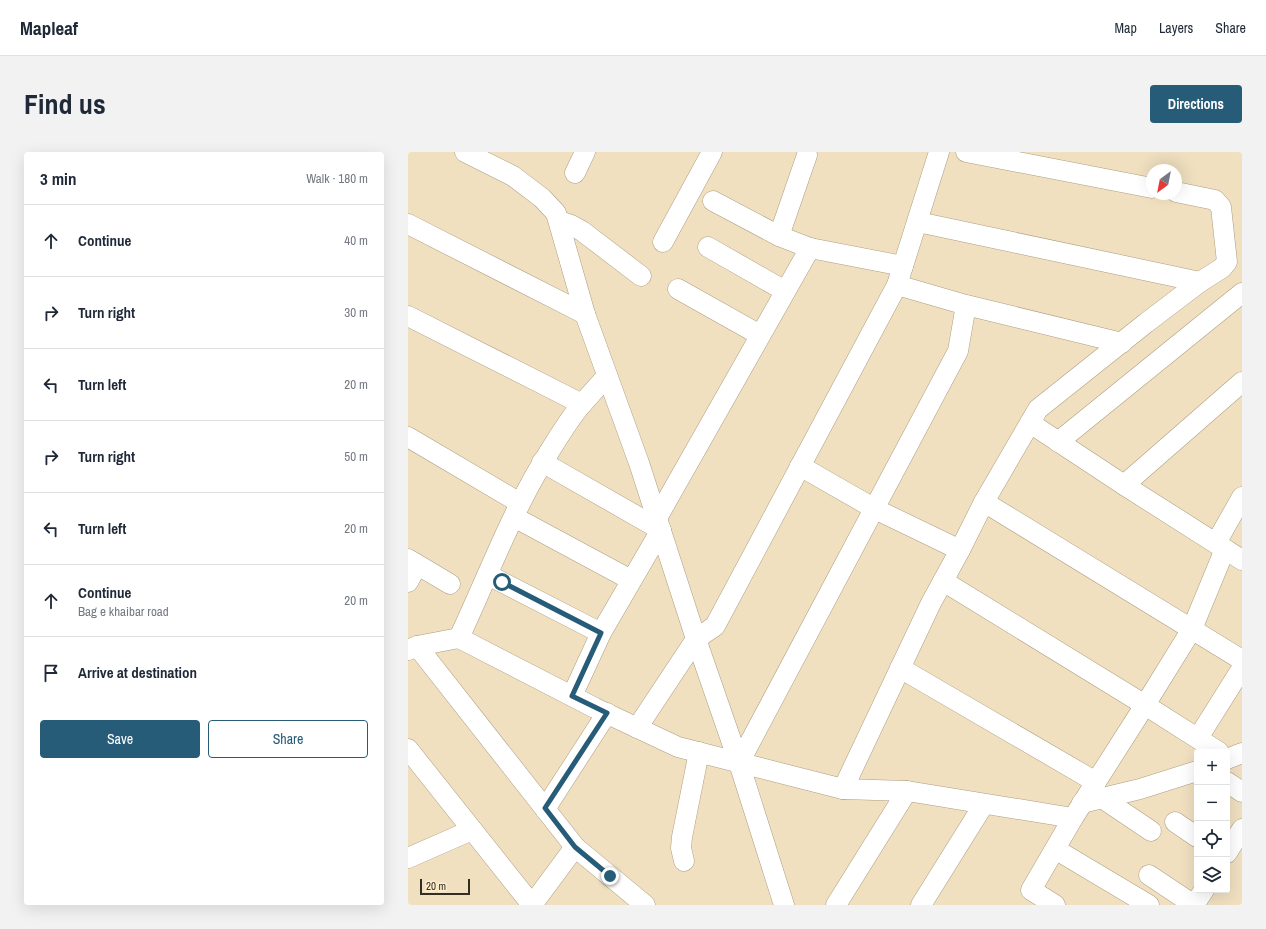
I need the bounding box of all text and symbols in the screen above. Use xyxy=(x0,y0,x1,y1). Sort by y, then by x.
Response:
text: Mapleaf xyxy=(20,15,78,41)
text: Map xyxy=(1115,19,1137,37)
text: Layers xyxy=(1159,19,1193,37)
text: Share xyxy=(1215,19,1246,37)
text: Find us xyxy=(24,85,106,123)
button: Directions xyxy=(1150,85,1242,123)
north arrow xyxy=(1146,164,1182,200)
text: 3 min xyxy=(40,167,76,190)
text: Walk · 180 m xyxy=(306,170,368,187)
icon: ahead xyxy=(40,230,62,252)
text: Continue xyxy=(78,230,131,251)
text: 40 m xyxy=(344,232,368,249)
icon: right xyxy=(40,302,62,324)
text: Turn right xyxy=(78,302,135,323)
text: 30 m xyxy=(344,304,368,321)
icon: left xyxy=(40,374,62,396)
text: Turn left xyxy=(78,374,126,395)
text: 20 m xyxy=(344,376,368,393)
icon: right xyxy=(40,446,62,468)
text: Turn right xyxy=(78,446,135,467)
text: 50 m xyxy=(344,448,368,465)
icon: left xyxy=(40,518,62,540)
text: Turn left xyxy=(78,518,126,539)
text: 20 m xyxy=(344,520,368,537)
route start xyxy=(493,573,511,591)
text: Continue xyxy=(78,582,131,603)
icon: ahead xyxy=(40,590,62,612)
text: 20 m xyxy=(344,592,368,609)
text: Bag e khaibar road xyxy=(78,603,169,620)
icon: arrive xyxy=(40,662,62,684)
text: Arrive at destination xyxy=(78,662,197,683)
button: Save xyxy=(40,720,200,758)
button: Share xyxy=(208,720,368,758)
map controls xyxy=(1194,749,1230,893)
button: + xyxy=(1194,749,1230,785)
button: − xyxy=(1194,785,1230,821)
button: locate xyxy=(1194,821,1230,857)
button: layers xyxy=(1194,857,1230,893)
route end xyxy=(601,867,619,885)
scale bar xyxy=(420,877,470,896)
text: 20 m xyxy=(426,879,446,893)

